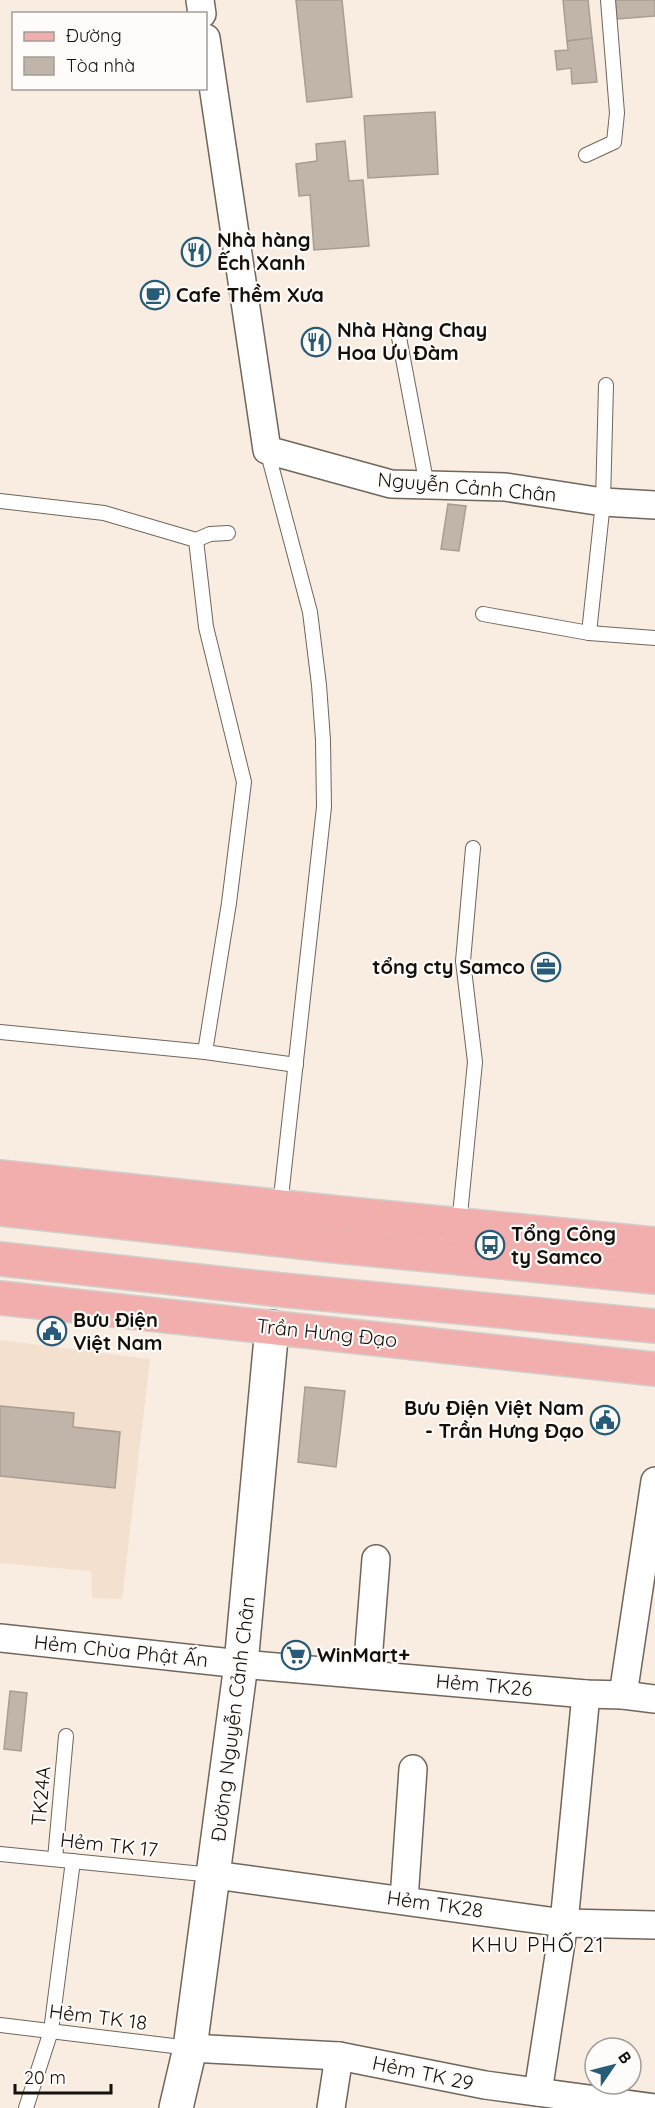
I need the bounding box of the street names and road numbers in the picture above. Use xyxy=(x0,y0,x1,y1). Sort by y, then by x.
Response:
street label: Nguyễn Cảnh Chân xyxy=(377,466,558,507)
street label: Trần Hưng Đạo xyxy=(255,1313,399,1352)
street label: Đường Nguyễn Cảnh Chân xyxy=(205,1595,260,1843)
street label: Hẻm Chùa Phật Ấn xyxy=(33,1629,209,1672)
street label: Hẻm TK26 xyxy=(435,1668,534,1701)
street label: TK24A xyxy=(25,1765,56,1827)
street label: Hẻm TK 17 xyxy=(59,1827,159,1862)
street label: Hẻm TK28 xyxy=(385,1884,485,1923)
street label: Hẻm TK 18 xyxy=(48,1998,149,2035)
street label: Hẻm TK 29 xyxy=(370,2050,476,2095)

